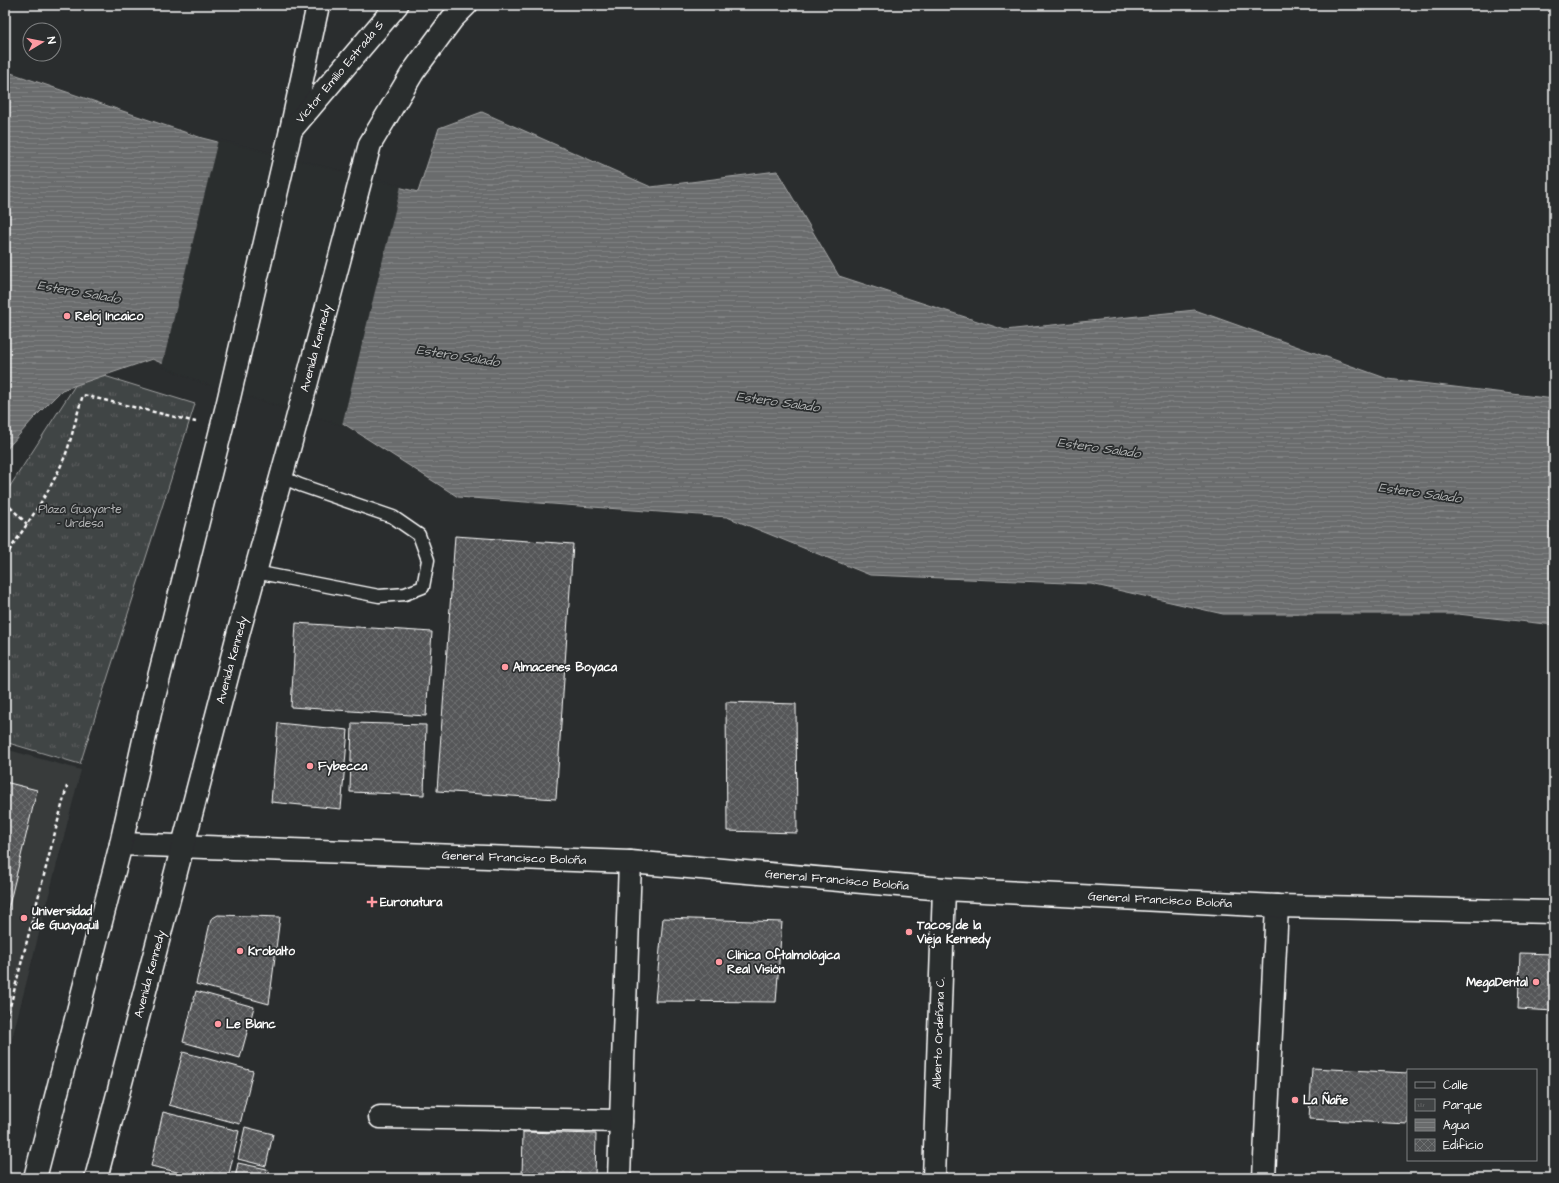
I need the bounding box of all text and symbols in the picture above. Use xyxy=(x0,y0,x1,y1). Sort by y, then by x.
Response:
street label: Víctor Emilio Estrada S xyxy=(292,17,388,127)
north arrow xyxy=(22,22,62,62)
text: N xyxy=(43,36,59,45)
water label: Estero Salado xyxy=(36,276,123,308)
street label: Avenida Kennedy xyxy=(296,302,337,394)
place label: Reloj Incaico xyxy=(75,308,144,326)
marker: Reloj Incaico xyxy=(62,311,72,321)
water label: Estero Salado xyxy=(415,341,502,372)
water label: Estero Salado xyxy=(735,387,822,417)
water label: Estero Salado xyxy=(1056,433,1143,463)
water label: Estero Salado xyxy=(1377,478,1464,508)
park label: Plaza Guayarte - Urdesa xyxy=(38,501,122,532)
street label: Avenida Kennedy xyxy=(212,614,253,706)
place label: Almacenes Boyaca xyxy=(513,659,618,677)
marker: Almacenes Boyaca xyxy=(500,662,510,672)
place label: Fybecca xyxy=(318,758,368,776)
marker: Fybecca xyxy=(305,761,315,771)
street label: General Francisco Boloña xyxy=(442,847,586,869)
street label: General Francisco Boloña xyxy=(764,865,910,895)
street label: General Francisco Boloña xyxy=(1087,888,1233,912)
place label: Euronatura xyxy=(380,894,443,911)
marker: Euronatura xyxy=(367,897,377,907)
place label: Universidad de Guayaquil xyxy=(31,903,99,935)
marker: Universidad de Guayaquil xyxy=(19,913,29,923)
place label: Tacos de la Vieja Kennedy xyxy=(916,917,991,949)
marker: Tacos de la Vieja Kennedy xyxy=(904,927,914,937)
street label: Avenida Kennedy xyxy=(130,928,171,1020)
place label: Krobalto xyxy=(248,943,295,960)
marker: Krobalto xyxy=(235,946,245,956)
place label: Clínica Oftalmológica Real Visión xyxy=(727,947,841,978)
marker: Clínica Oftalmológica Real Visión xyxy=(714,957,724,967)
place label: MegaDental xyxy=(1466,974,1528,993)
street label: Alberto Ordeñana C. xyxy=(929,976,949,1089)
marker: MegaDental xyxy=(1531,977,1541,987)
place label: Le Blanc xyxy=(226,1016,276,1033)
marker: Le Blanc xyxy=(213,1019,223,1029)
legend xyxy=(1407,1069,1537,1161)
text: Calle xyxy=(1443,1077,1468,1094)
place label: La Ñañe xyxy=(1303,1091,1349,1109)
marker: La Ñañe xyxy=(1290,1095,1300,1105)
text: Parque xyxy=(1443,1097,1483,1114)
text: Agua xyxy=(1443,1117,1469,1135)
text: Edificio xyxy=(1443,1137,1483,1154)

